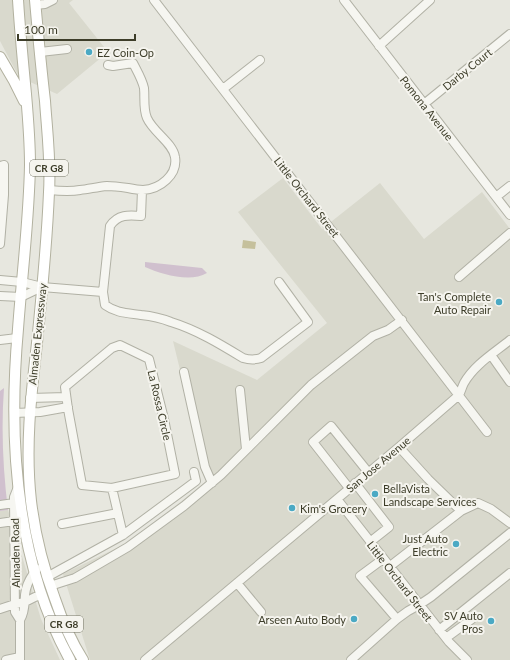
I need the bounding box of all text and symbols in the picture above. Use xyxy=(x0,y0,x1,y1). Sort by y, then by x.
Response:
scale bar xyxy=(18,16,135,42)
text: 100 m xyxy=(24,22,58,37)
street label: Darby Court xyxy=(440,45,494,93)
place label: EZ Coin-Op xyxy=(97,46,154,59)
marker: EZ Coin-Op xyxy=(84,47,94,57)
street label: Pomona Avenue xyxy=(398,73,456,143)
street label: Little Orchard Street xyxy=(272,154,342,240)
road number: CR G8 xyxy=(30,160,68,176)
street label: Almaden Expressway xyxy=(25,282,49,385)
place label: Tan's Complete Auto Repair xyxy=(418,290,491,316)
marker: Tan's Complete Auto Repair xyxy=(494,297,504,307)
street label: La Rossa Circle xyxy=(146,368,174,442)
street label: San Jose Avenue xyxy=(343,433,413,495)
place label: BellaVista Landscape Services xyxy=(383,482,477,508)
marker: BellaVista Landscape Services xyxy=(370,489,380,499)
place label: Kim's Grocery xyxy=(300,502,368,515)
marker: Kim's Grocery xyxy=(287,503,297,513)
street label: Almaden Road xyxy=(8,518,22,588)
place label: Just Auto Electric xyxy=(403,532,448,558)
street label: Little Orchard Street xyxy=(365,538,435,624)
marker: Just Auto Electric xyxy=(451,539,461,549)
place label: SV Auto Pros xyxy=(444,609,483,635)
place label: Arseen Auto Body xyxy=(258,613,346,626)
marker: Arseen Auto Body xyxy=(349,614,359,624)
road number: CR G8 xyxy=(45,616,83,632)
marker: SV Auto Pros xyxy=(486,616,496,626)

